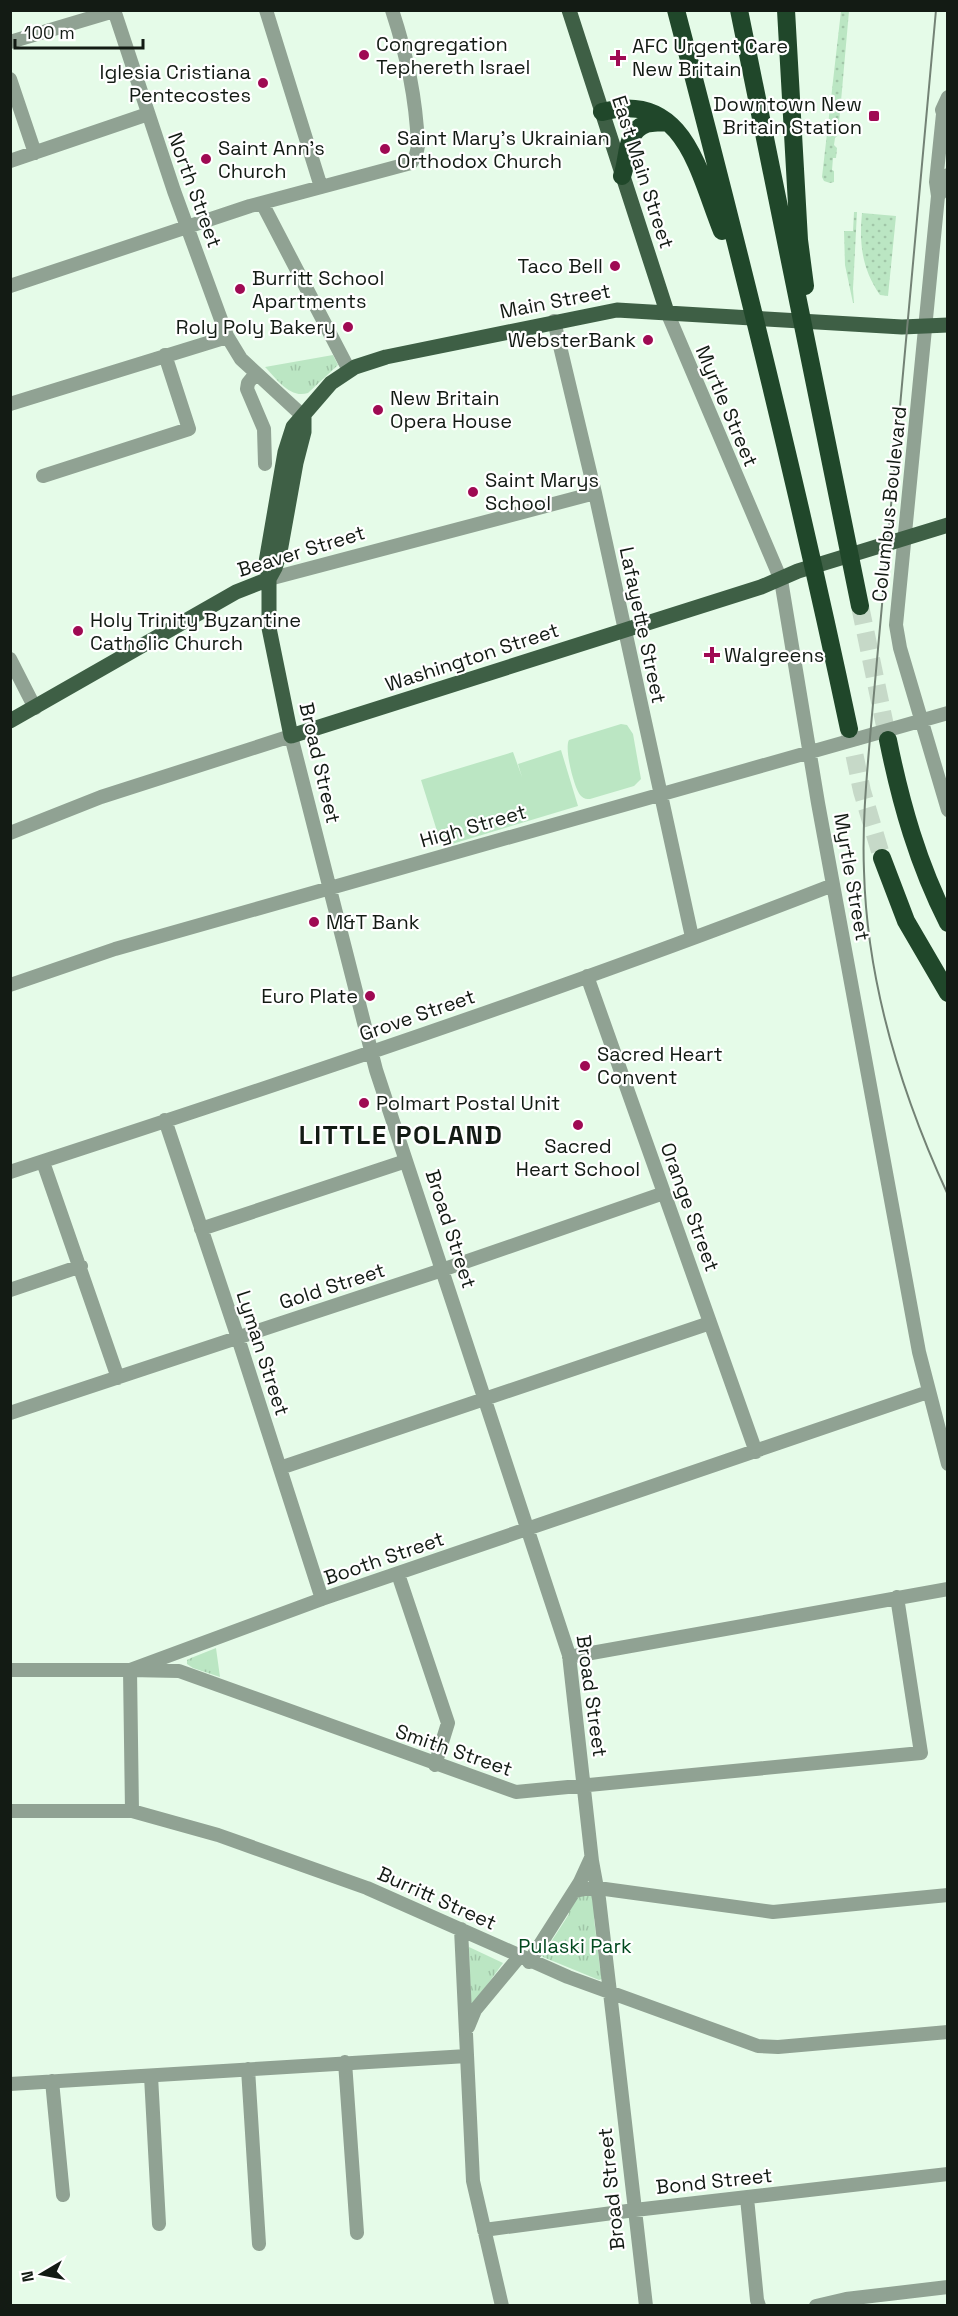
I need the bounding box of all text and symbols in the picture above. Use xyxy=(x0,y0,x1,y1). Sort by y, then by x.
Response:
scale bar xyxy=(15,12,142,50)
text: 100 m xyxy=(24,21,75,44)
place label: Congregation Tephereth Israel xyxy=(376,31,530,80)
place label: AFC Urgent Care New Britain xyxy=(632,33,788,82)
marker: Congregation Tephereth Israel xyxy=(357,48,371,62)
marker: AFC Urgent Care New Britain xyxy=(609,49,627,67)
place label: Iglesia Cristiana Pentecostes xyxy=(100,59,251,108)
marker: Iglesia Cristiana Pentecostes xyxy=(256,76,270,90)
place label: Downtown New Britain Station xyxy=(713,91,862,140)
street label: East Main Street xyxy=(606,92,680,252)
marker: Downtown New Britain Station xyxy=(867,109,881,123)
place label: Saint Mary's Ukrainian Orthodox Church xyxy=(397,125,610,174)
street label: North Street xyxy=(162,129,228,251)
place label: Saint Ann's Church xyxy=(218,135,325,184)
marker: Saint Mary's Ukrainian Orthodox Church xyxy=(378,142,392,156)
marker: Saint Ann's Church xyxy=(199,152,213,166)
place label: Taco Bell xyxy=(517,253,603,279)
marker: Taco Bell xyxy=(608,259,622,273)
place label: Burritt School Apartments xyxy=(252,265,384,314)
street label: Main Street xyxy=(497,278,613,324)
marker: Burritt School Apartments xyxy=(233,282,247,296)
place label: Roly Poly Bakery xyxy=(176,314,336,340)
marker: Roly Poly Bakery xyxy=(341,320,355,334)
place label: WebsterBank xyxy=(508,327,636,353)
marker: WebsterBank xyxy=(641,333,655,347)
street label: Myrtle Street xyxy=(690,341,764,471)
place label: New Britain Opera House xyxy=(390,385,512,434)
marker: New Britain Opera House xyxy=(371,403,385,417)
street label: Columbus Boulevard xyxy=(866,405,912,603)
place label: Saint Marys School xyxy=(485,467,599,516)
marker: Saint Marys School xyxy=(466,485,480,499)
street label: Beaver Street xyxy=(234,519,368,583)
street label: Lafayette Street xyxy=(614,544,672,706)
place label: Holy Trinity Byzantine Catholic Church xyxy=(90,607,301,656)
street label: Washington Street xyxy=(382,617,562,697)
marker: Holy Trinity Byzantine Catholic Church xyxy=(71,624,85,638)
place label: Walgreens xyxy=(724,642,824,668)
marker: Walgreens xyxy=(705,648,719,662)
street label: Broad Street xyxy=(293,700,347,826)
street label: High Street xyxy=(417,798,529,854)
street label: Myrtle Street xyxy=(828,811,876,943)
place label: M&T Bank xyxy=(326,909,420,935)
marker: M&T Bank xyxy=(307,915,321,929)
place label: Euro Plate xyxy=(261,983,358,1009)
street label: Grove Street xyxy=(356,983,478,1047)
marker: Euro Plate xyxy=(363,989,377,1003)
place label: Sacred Heart Convent xyxy=(597,1041,723,1090)
marker: Sacred Heart Convent xyxy=(578,1059,592,1073)
place label: Polmart Postal Unit xyxy=(376,1090,560,1116)
marker: Polmart Postal Unit xyxy=(357,1096,371,1110)
district label: LITTLE POLAND xyxy=(299,1118,503,1152)
marker: Sacred Heart School xyxy=(571,1118,585,1132)
place label: Sacred Heart School xyxy=(516,1133,640,1182)
street label: Orange Street xyxy=(655,1139,725,1275)
street label: Broad Street xyxy=(420,1166,482,1292)
street label: Gold Street xyxy=(276,1257,388,1315)
street label: Lyman Street xyxy=(231,1287,295,1419)
street label: Booth Street xyxy=(321,1525,447,1591)
street label: Broad Street xyxy=(571,1633,613,1759)
street label: Smith Street xyxy=(392,1718,516,1782)
street label: Burritt Street xyxy=(374,1860,500,1936)
park label: Pulaski Park xyxy=(518,1933,632,1959)
street label: Broad Street xyxy=(592,2126,630,2252)
street label: Bond Street xyxy=(654,2162,774,2200)
north arrow xyxy=(12,2244,72,2304)
text: N xyxy=(16,2269,39,2284)

